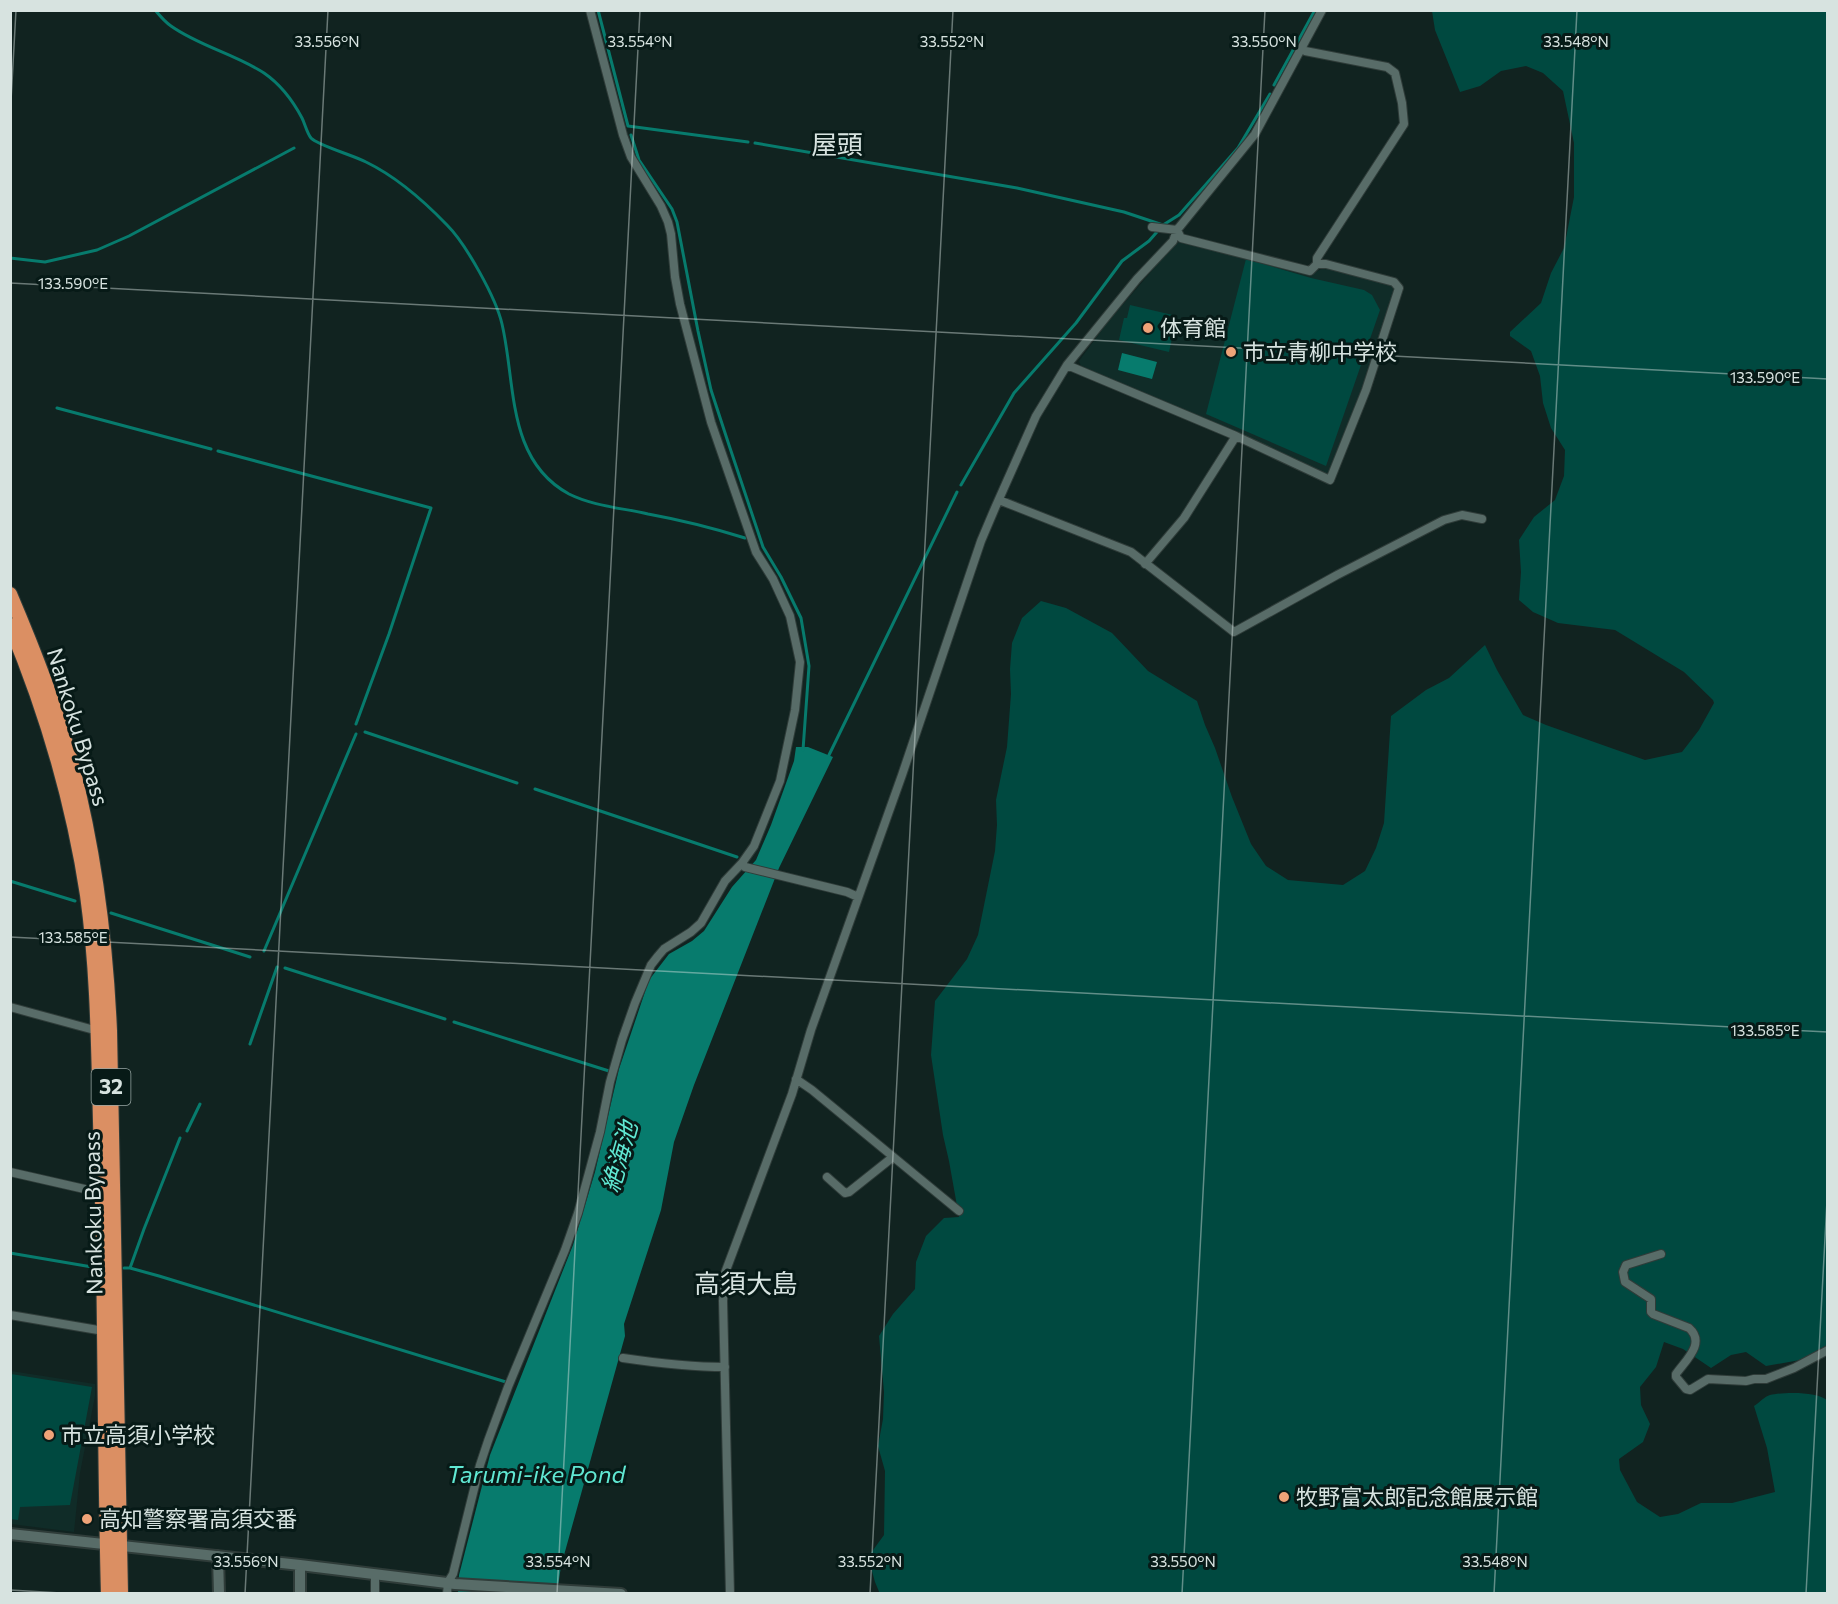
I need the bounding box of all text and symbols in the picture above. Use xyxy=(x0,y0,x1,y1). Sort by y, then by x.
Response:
text: 33.556°N xyxy=(294,32,360,50)
text: 33.554°N xyxy=(608,32,672,50)
text: 33.552°N xyxy=(920,32,984,50)
text: 33.550°N xyxy=(1231,32,1297,50)
text: 33.548°N xyxy=(1543,32,1609,50)
district label: 屋頭 xyxy=(811,128,863,159)
text: 133.590°E xyxy=(38,274,108,292)
place label: 体育館 xyxy=(1160,314,1226,341)
marker: 体育館 xyxy=(1141,321,1155,335)
place label: 市立青柳中学校 xyxy=(1243,338,1397,365)
marker: 市立青柳中学校 xyxy=(1224,345,1238,359)
text: 133.590°E xyxy=(1730,368,1800,386)
street label: Nankoku Bypass xyxy=(42,645,115,809)
text: 133.585°E xyxy=(38,928,108,946)
text: 133.585°E xyxy=(1730,1021,1800,1039)
road number: 32 xyxy=(92,1069,130,1105)
water label: 絶海池 xyxy=(595,1116,643,1195)
street label: Nankoku Bypass xyxy=(78,1131,107,1295)
district label: 高須大島 xyxy=(694,1267,798,1298)
place label: 市立高須小学校 xyxy=(61,1421,215,1448)
marker: 市立高須小学校 xyxy=(42,1428,56,1442)
water label: Tarumi-ike Pond xyxy=(447,1459,626,1488)
place label: 牧野富太郎記念館展示館 xyxy=(1296,1483,1538,1510)
marker: 牧野富太郎記念館展示館 xyxy=(1277,1490,1291,1504)
place label: 高知警察署高須交番 xyxy=(99,1505,297,1532)
marker: 高知警察署高須交番 xyxy=(80,1512,94,1526)
text: 33.556°N xyxy=(213,1552,279,1570)
text: 33.554°N xyxy=(526,1552,590,1570)
text: 33.552°N xyxy=(838,1552,902,1570)
text: 33.550°N xyxy=(1150,1552,1216,1570)
text: 33.548°N xyxy=(1462,1552,1528,1570)

